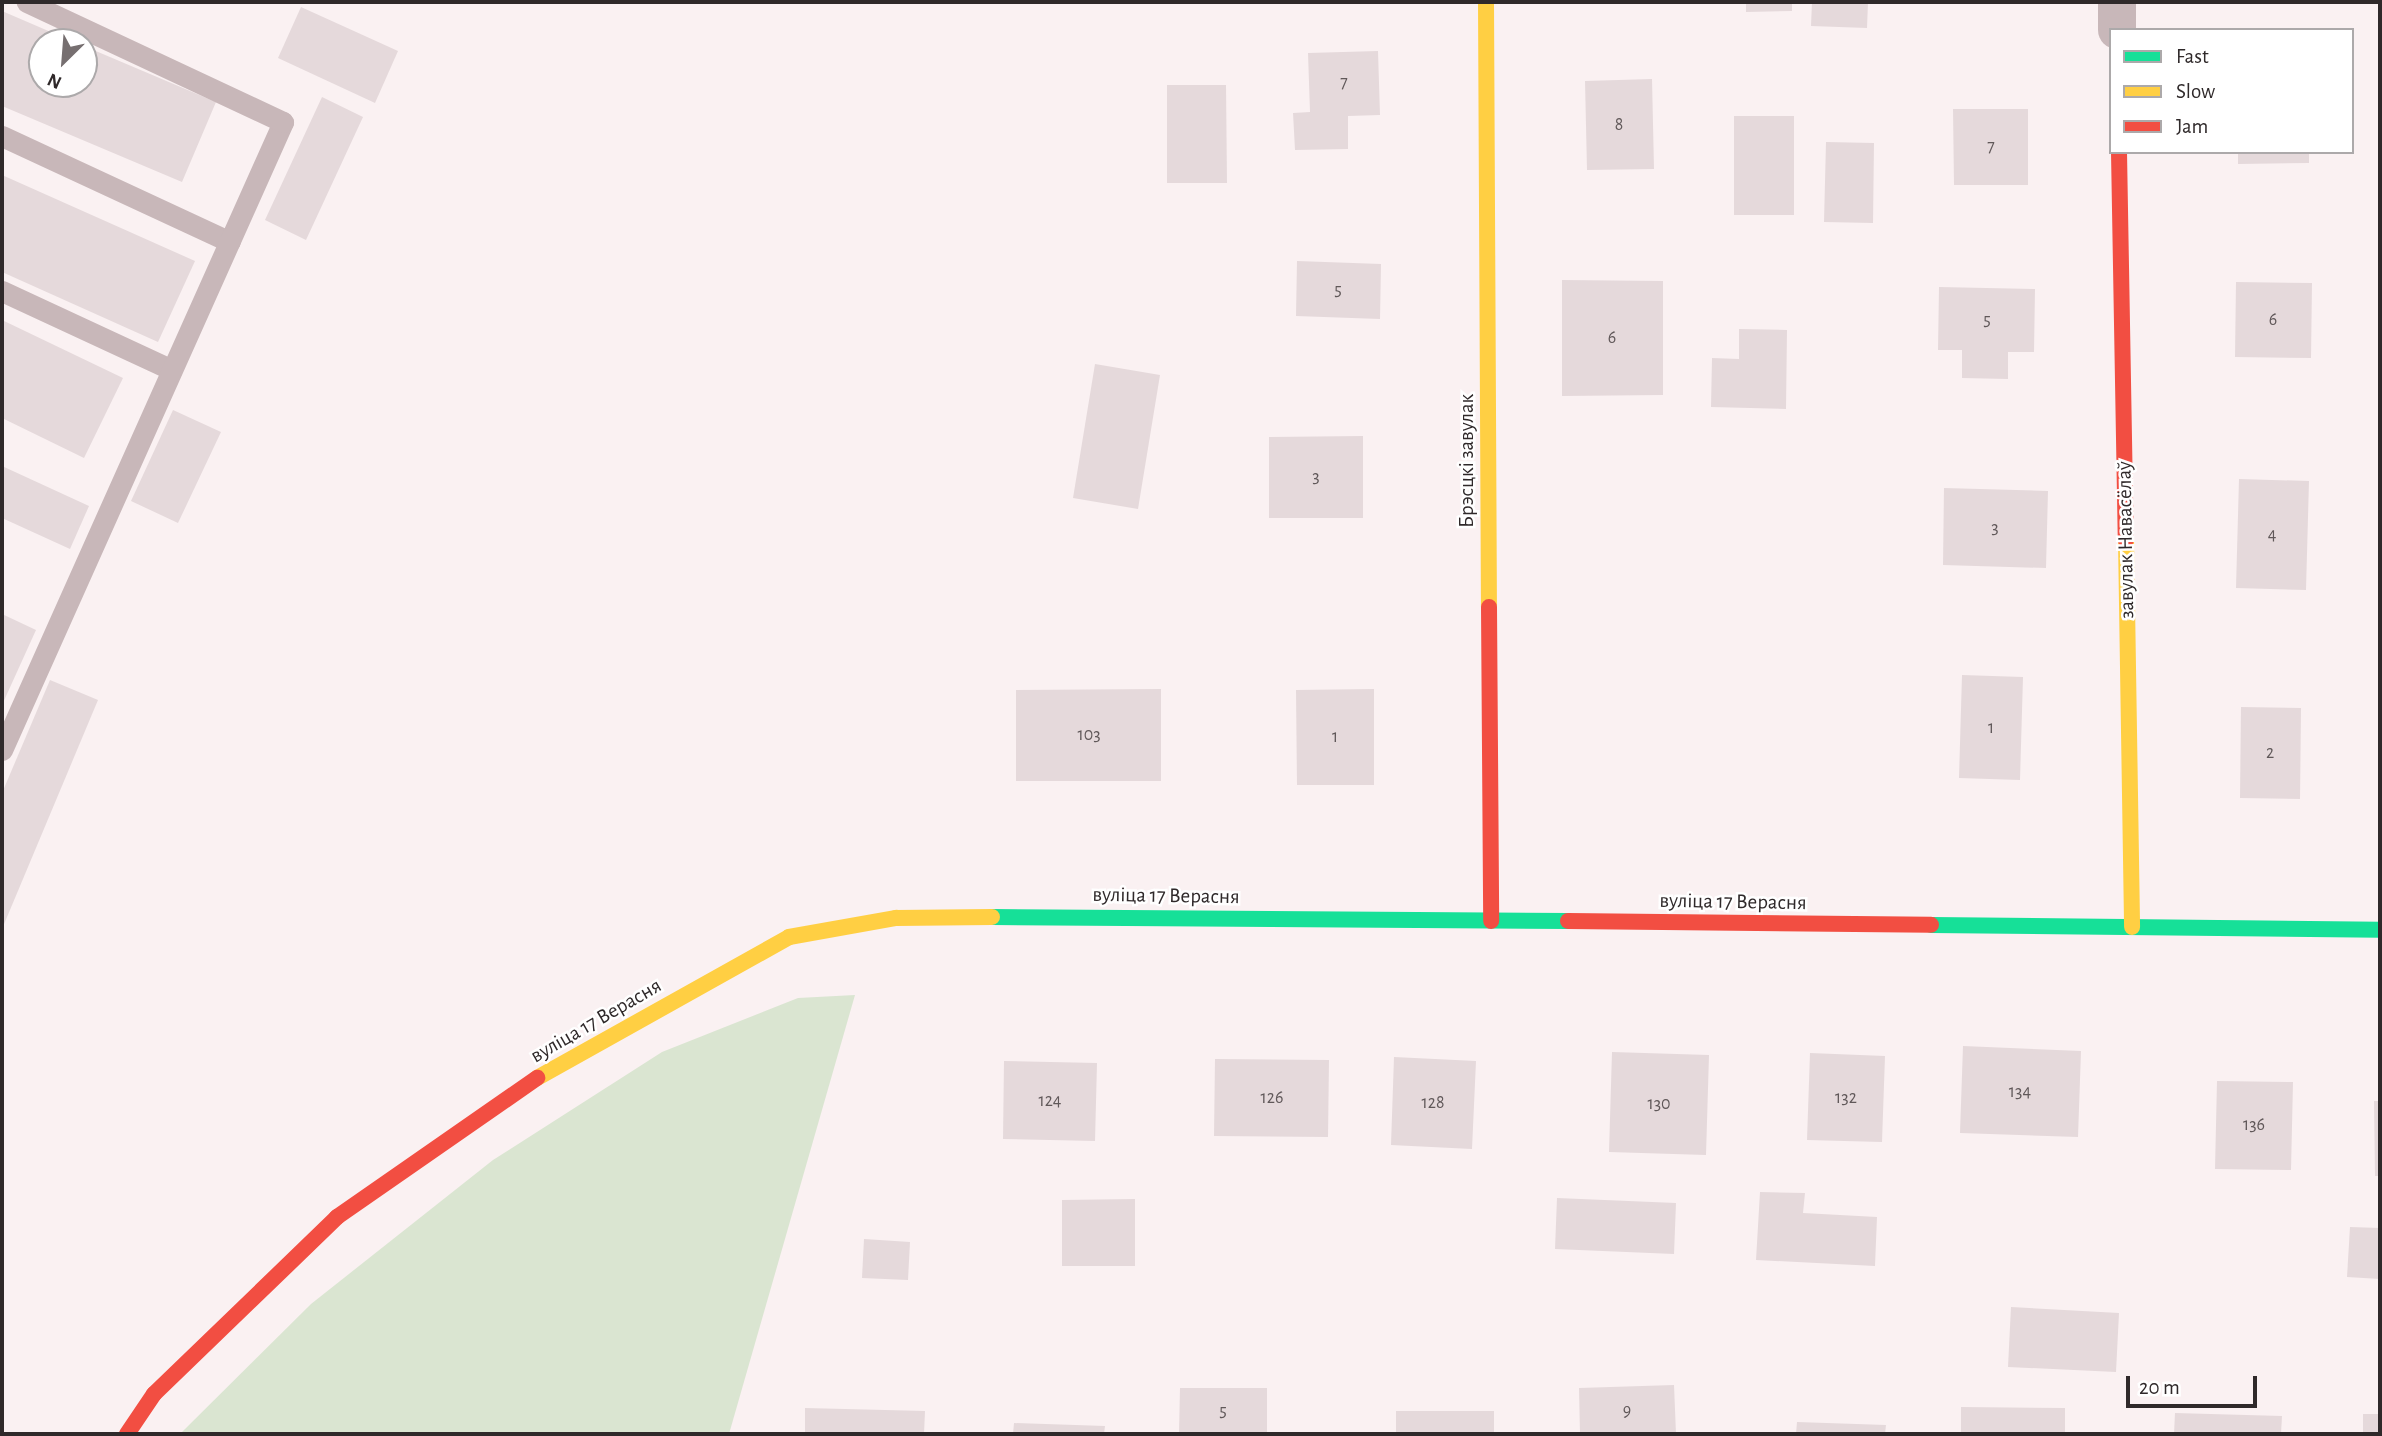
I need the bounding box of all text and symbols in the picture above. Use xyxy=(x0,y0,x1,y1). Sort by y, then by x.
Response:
north arrow xyxy=(28,28,98,98)
legend xyxy=(2109,28,2354,154)
text: Fast xyxy=(2176,46,2209,67)
text: N xyxy=(45,69,65,92)
house number: 7 xyxy=(1340,72,1348,94)
text: Slow xyxy=(2176,81,2215,102)
house number: 8 xyxy=(1615,114,1623,136)
text: Jam xyxy=(2176,116,2208,137)
house number: 7 xyxy=(1987,136,1995,158)
house number: 5 xyxy=(1334,279,1342,301)
house number: 5 xyxy=(1983,309,1991,331)
house number: 6 xyxy=(2269,309,2277,331)
house number: 6 xyxy=(1608,327,1616,349)
street label: Брэсцкі завулак xyxy=(1454,394,1480,528)
street label: завулак Навасёлаў xyxy=(2112,461,2140,619)
house number: 3 xyxy=(1312,466,1320,488)
house number: 3 xyxy=(1991,517,1999,539)
house number: 4 xyxy=(2268,524,2276,546)
house number: 1 xyxy=(1988,717,1994,739)
house number: 103 xyxy=(1077,724,1101,746)
house number: 1 xyxy=(1332,726,1338,748)
house number: 2 xyxy=(2266,742,2274,764)
street label: вуліца 17 Верасня xyxy=(1092,882,1240,910)
street label: вуліца 17 Верасня xyxy=(1659,888,1807,916)
street label: вуліца 17 Верасня xyxy=(526,973,666,1069)
house number: 134 xyxy=(2009,1081,2031,1103)
house number: 126 xyxy=(1261,1087,1283,1109)
house number: 132 xyxy=(1835,1087,1857,1109)
house number: 124 xyxy=(1038,1090,1062,1112)
house number: 128 xyxy=(1422,1092,1444,1114)
house number: 130 xyxy=(1647,1093,1671,1115)
house number: 136 xyxy=(2243,1114,2265,1136)
scale bar xyxy=(2130,1362,2261,1406)
text: 20 m xyxy=(2139,1377,2180,1398)
house number: 5 xyxy=(1219,1400,1227,1422)
house number: 9 xyxy=(1623,1400,1631,1422)

